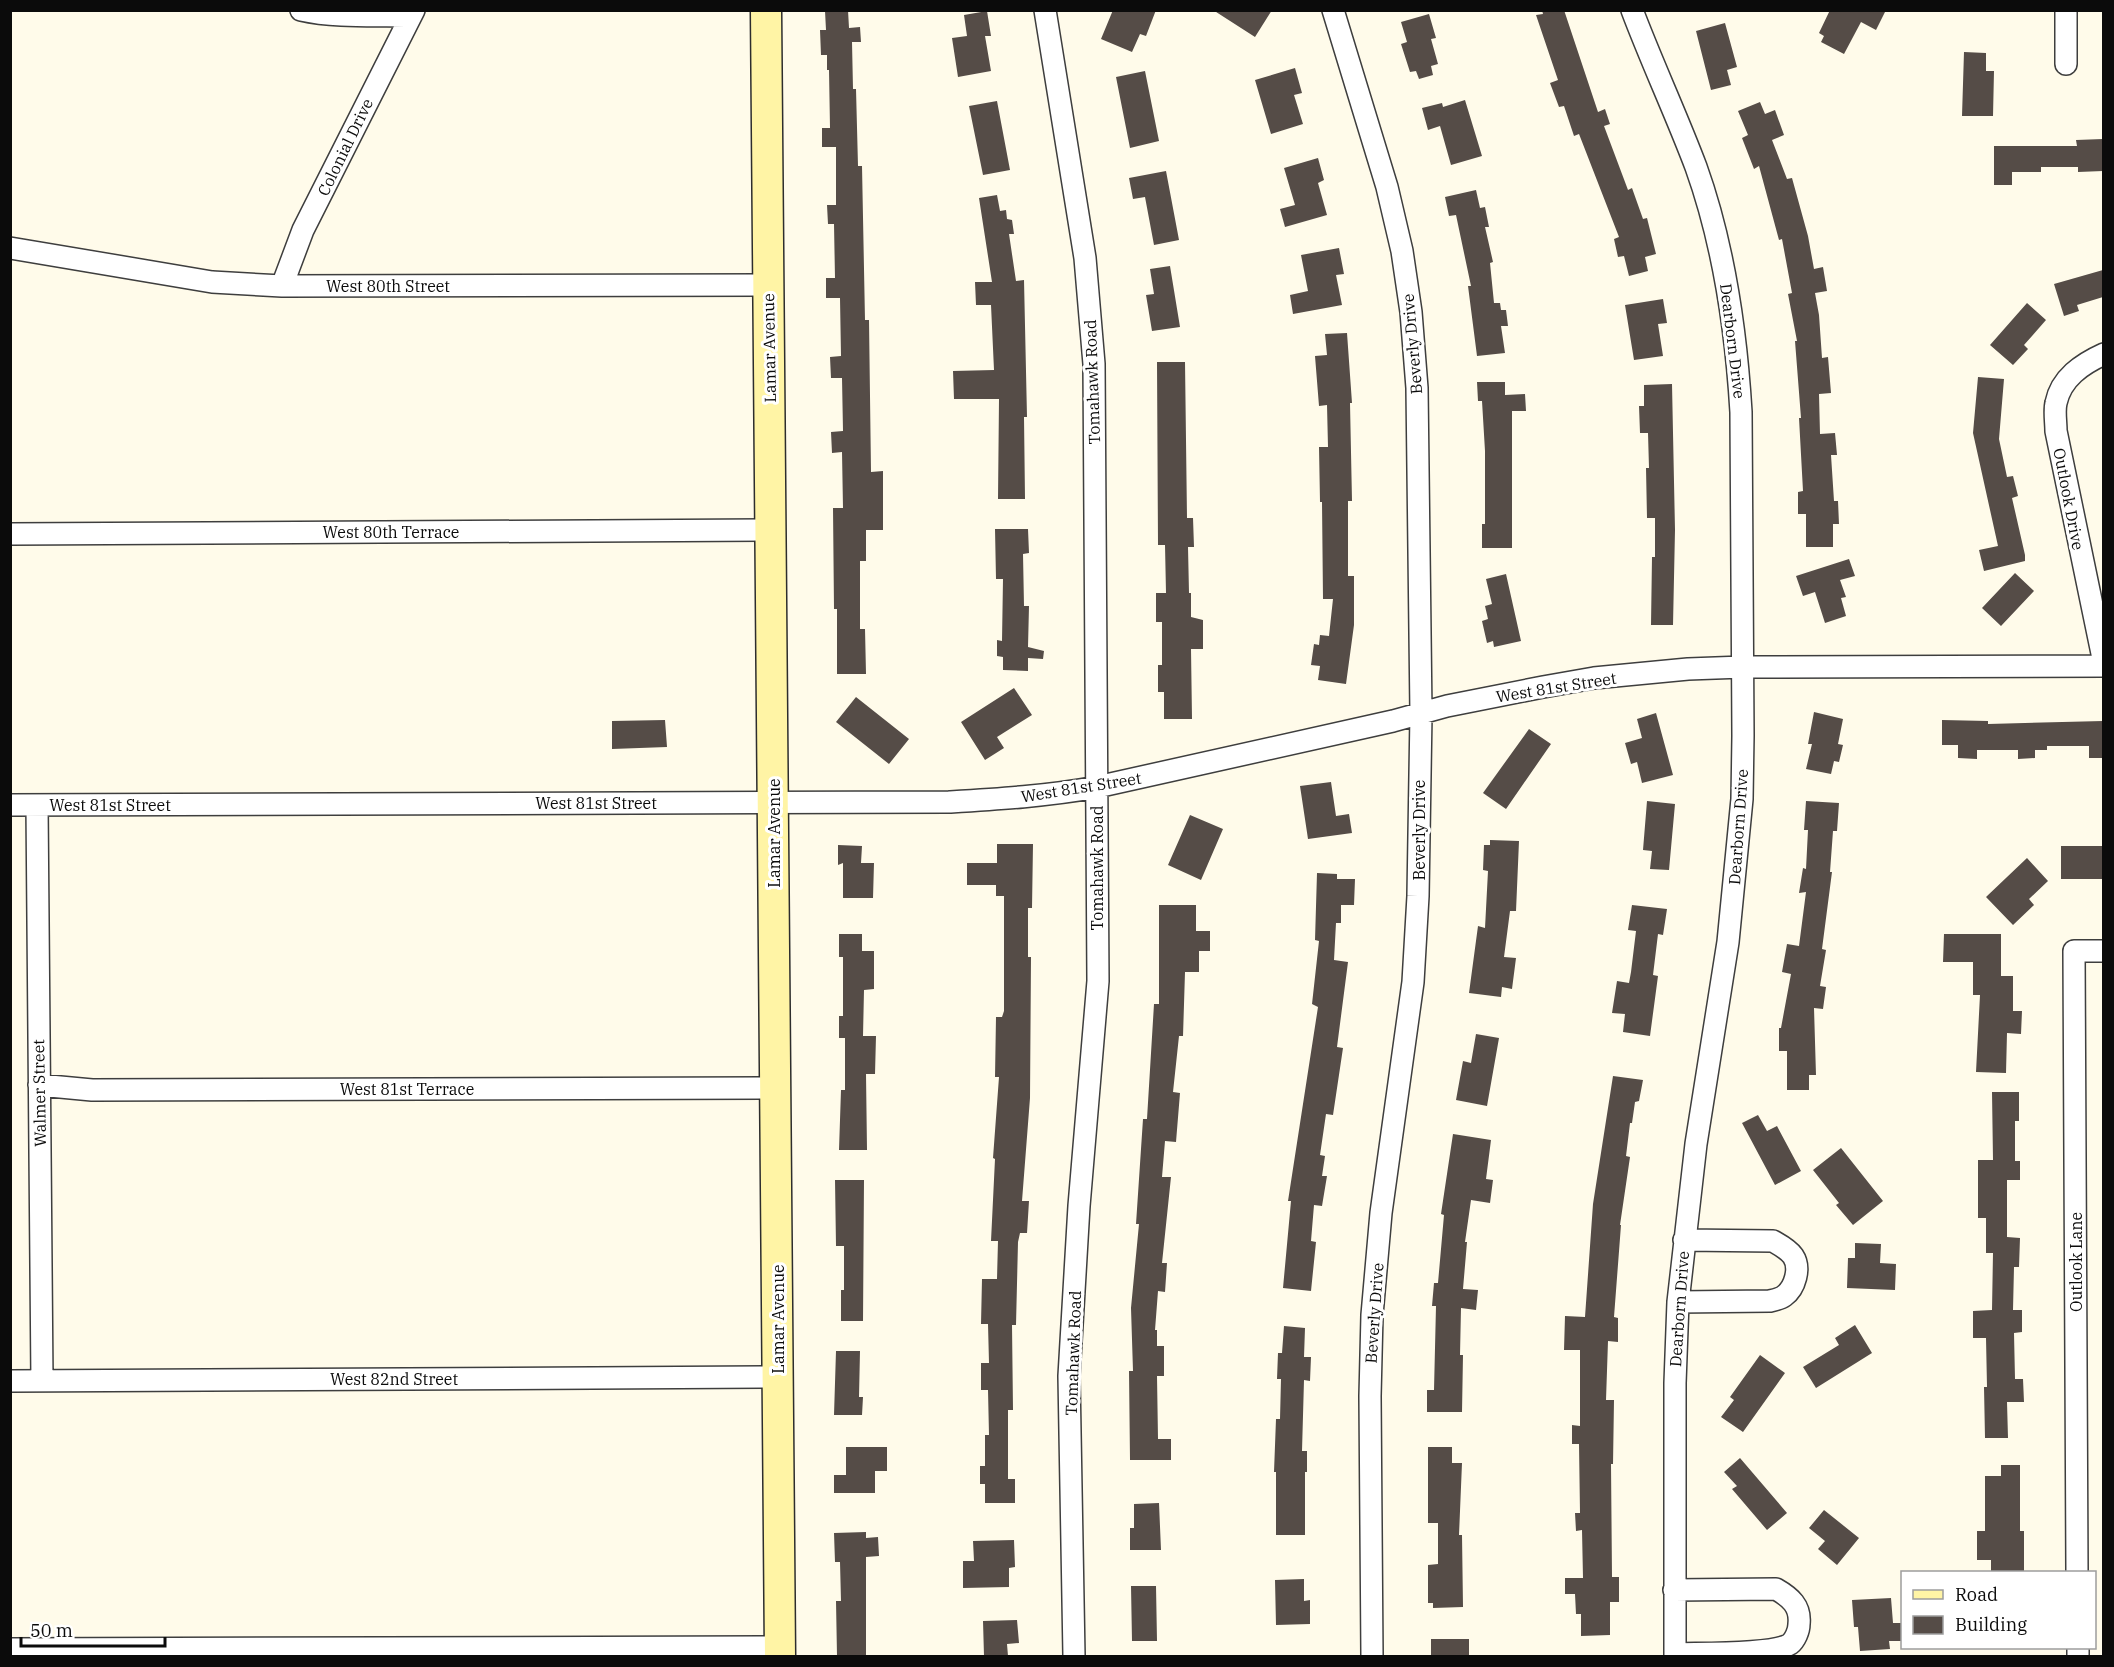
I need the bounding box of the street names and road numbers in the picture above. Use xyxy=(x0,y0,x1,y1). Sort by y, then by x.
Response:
street label: Colonial Drive xyxy=(313,95,377,199)
street label: West 80th Street xyxy=(326,276,450,296)
street label: Dearborn Drive xyxy=(1716,282,1750,400)
street label: Lamar Avenue xyxy=(758,293,780,403)
street label: Beverly Drive xyxy=(1398,293,1426,395)
street label: Tomahawk Road xyxy=(1080,319,1104,445)
street label: Outlook Drive xyxy=(2049,446,2089,552)
street label: West 80th Terrace xyxy=(323,522,459,542)
street label: West 81st Street xyxy=(1494,668,1618,706)
street label: West 81st Street xyxy=(1019,768,1143,806)
street label: Dearborn Drive xyxy=(1724,768,1752,886)
street label: Lamar Avenue xyxy=(764,778,784,888)
street label: Beverly Drive xyxy=(1409,780,1429,880)
street label: West 81st Street xyxy=(535,793,657,813)
street label: West 81st Street xyxy=(49,795,171,815)
street label: Tomahawk Road xyxy=(1087,805,1107,930)
street label: Walmer Street xyxy=(28,1039,50,1147)
street label: West 81st Terrace xyxy=(340,1079,474,1099)
street label: Outlook Lane xyxy=(2066,1212,2086,1312)
street label: Dearborn Drive xyxy=(1665,1250,1693,1368)
street label: Beverly Drive xyxy=(1361,1262,1387,1364)
street label: Lamar Avenue xyxy=(768,1264,788,1374)
street label: Tomahawk Road xyxy=(1061,1290,1085,1416)
street label: West 82nd Street xyxy=(330,1369,458,1389)

